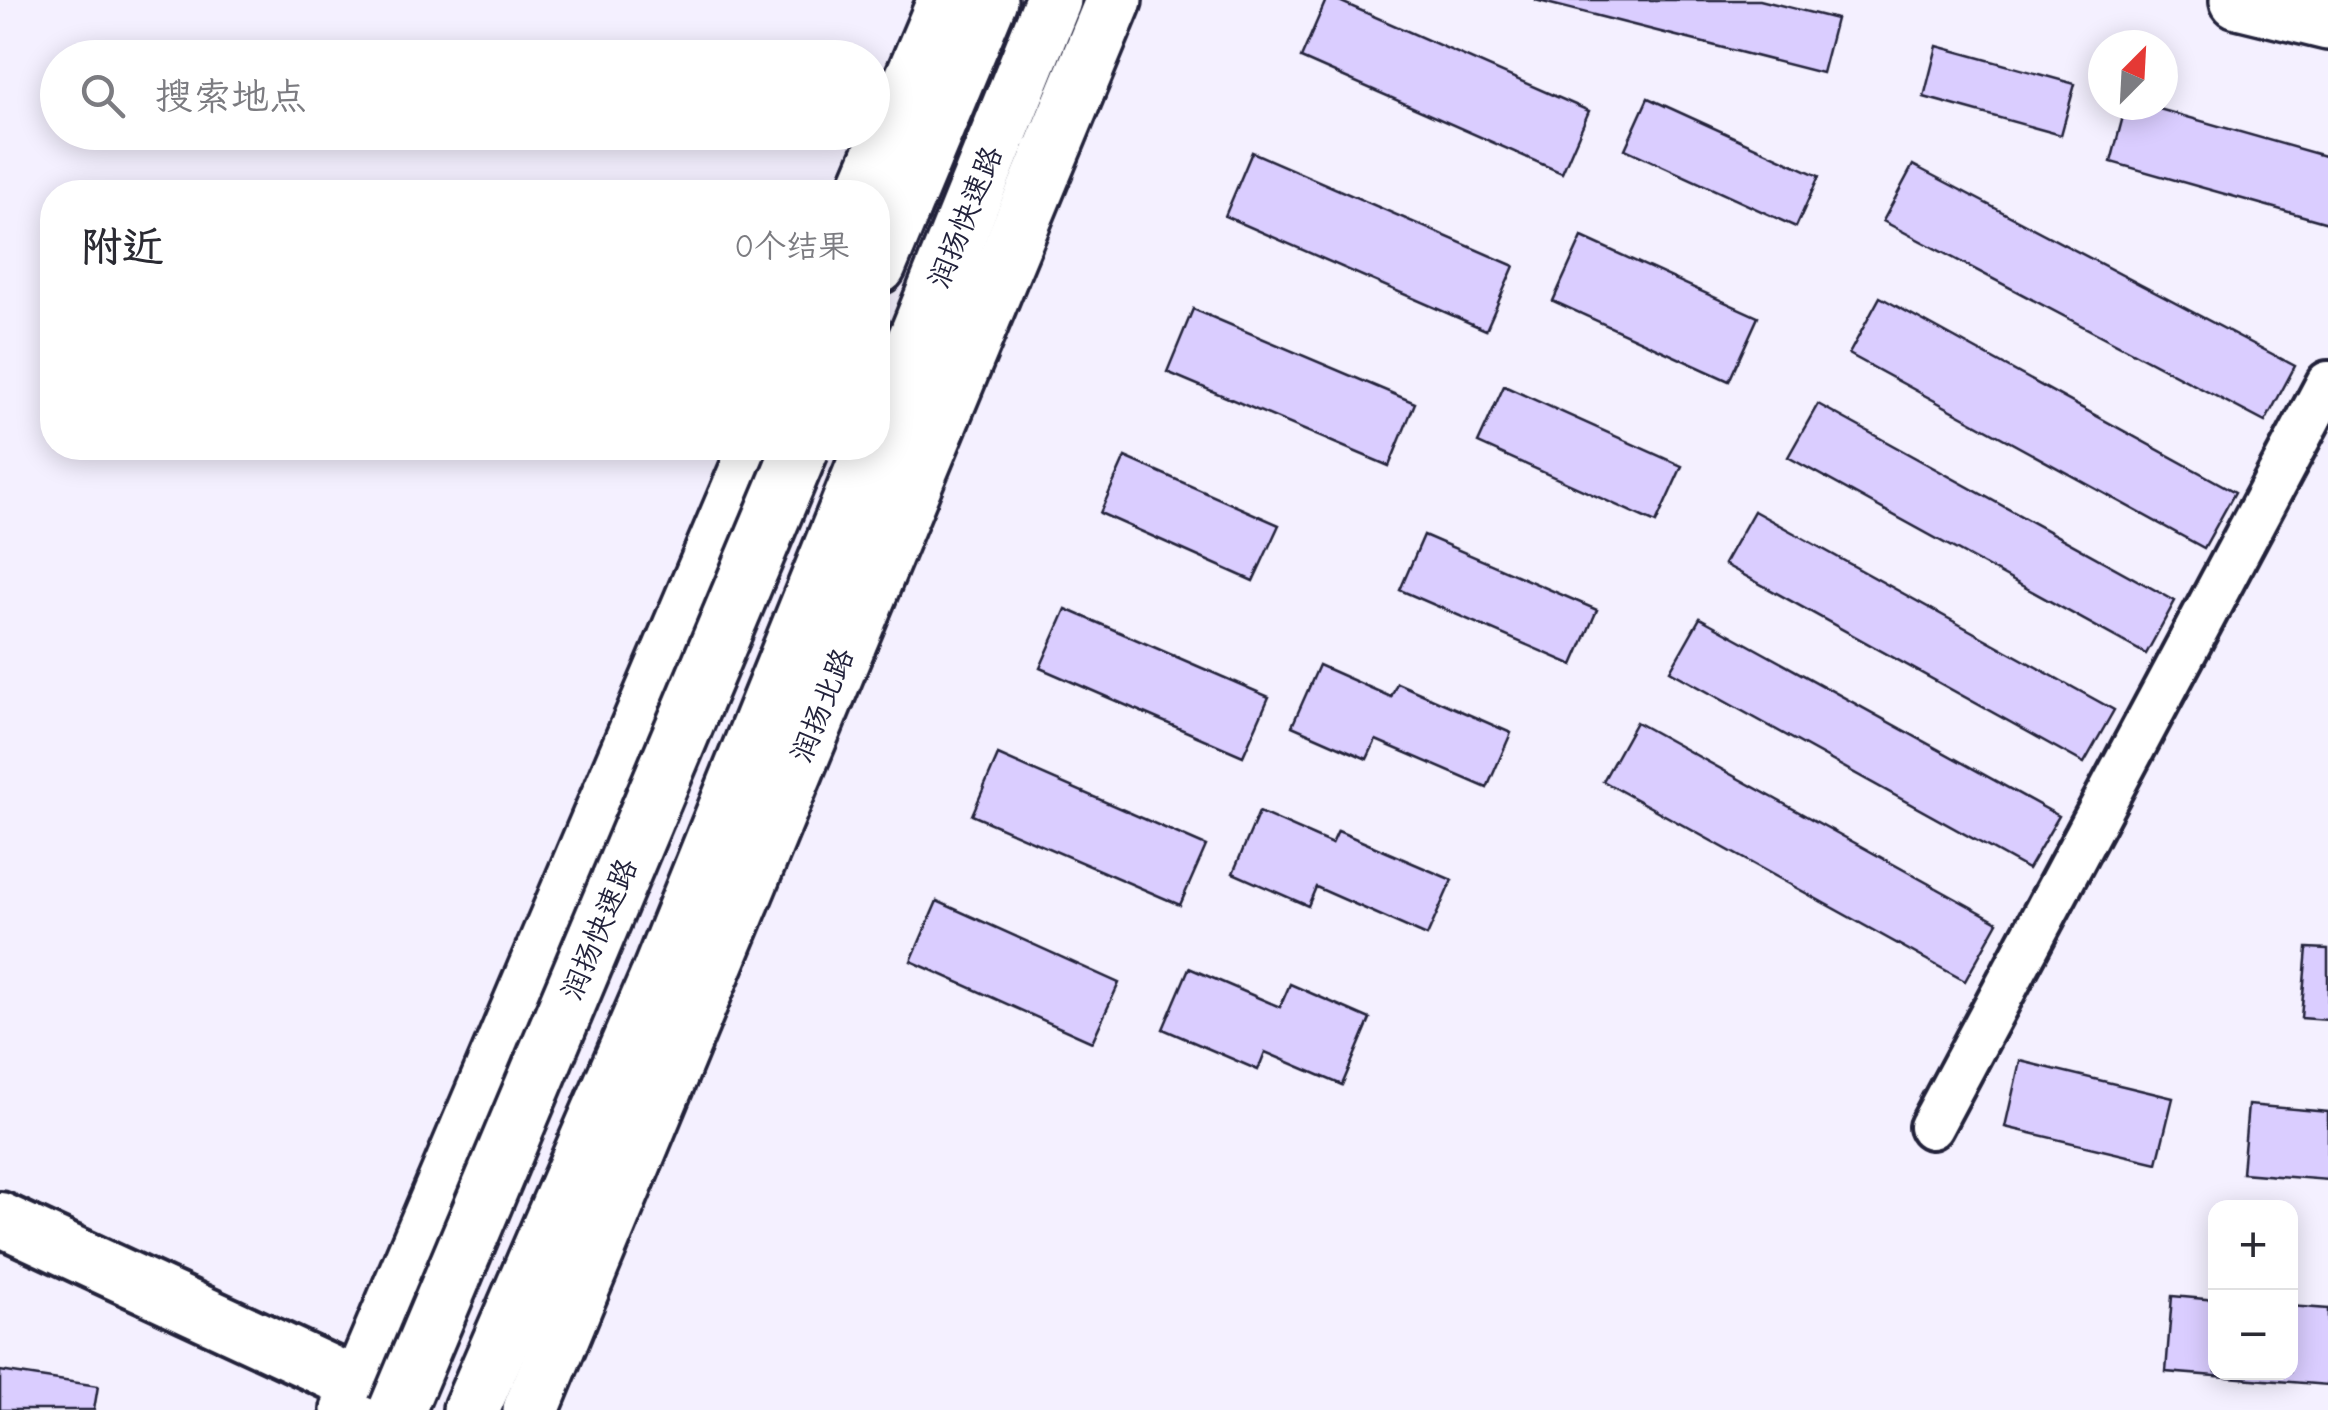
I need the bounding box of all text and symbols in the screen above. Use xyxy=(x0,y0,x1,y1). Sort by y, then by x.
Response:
north arrow xyxy=(2088,30,2178,120)
search box xyxy=(40,40,890,150)
icon: search xyxy=(75,68,130,123)
text: 搜索地点 xyxy=(155,75,307,119)
street label: 润扬快速路 xyxy=(921,141,1010,293)
text: 附近 xyxy=(80,223,164,272)
text: 0个结果 xyxy=(735,228,850,265)
street label: 润扬北路 xyxy=(784,643,861,767)
street label: 润扬快速路 xyxy=(554,853,645,1005)
map controls xyxy=(2208,1200,2298,1380)
button: + xyxy=(2208,1200,2298,1290)
button: − xyxy=(2208,1290,2298,1380)

